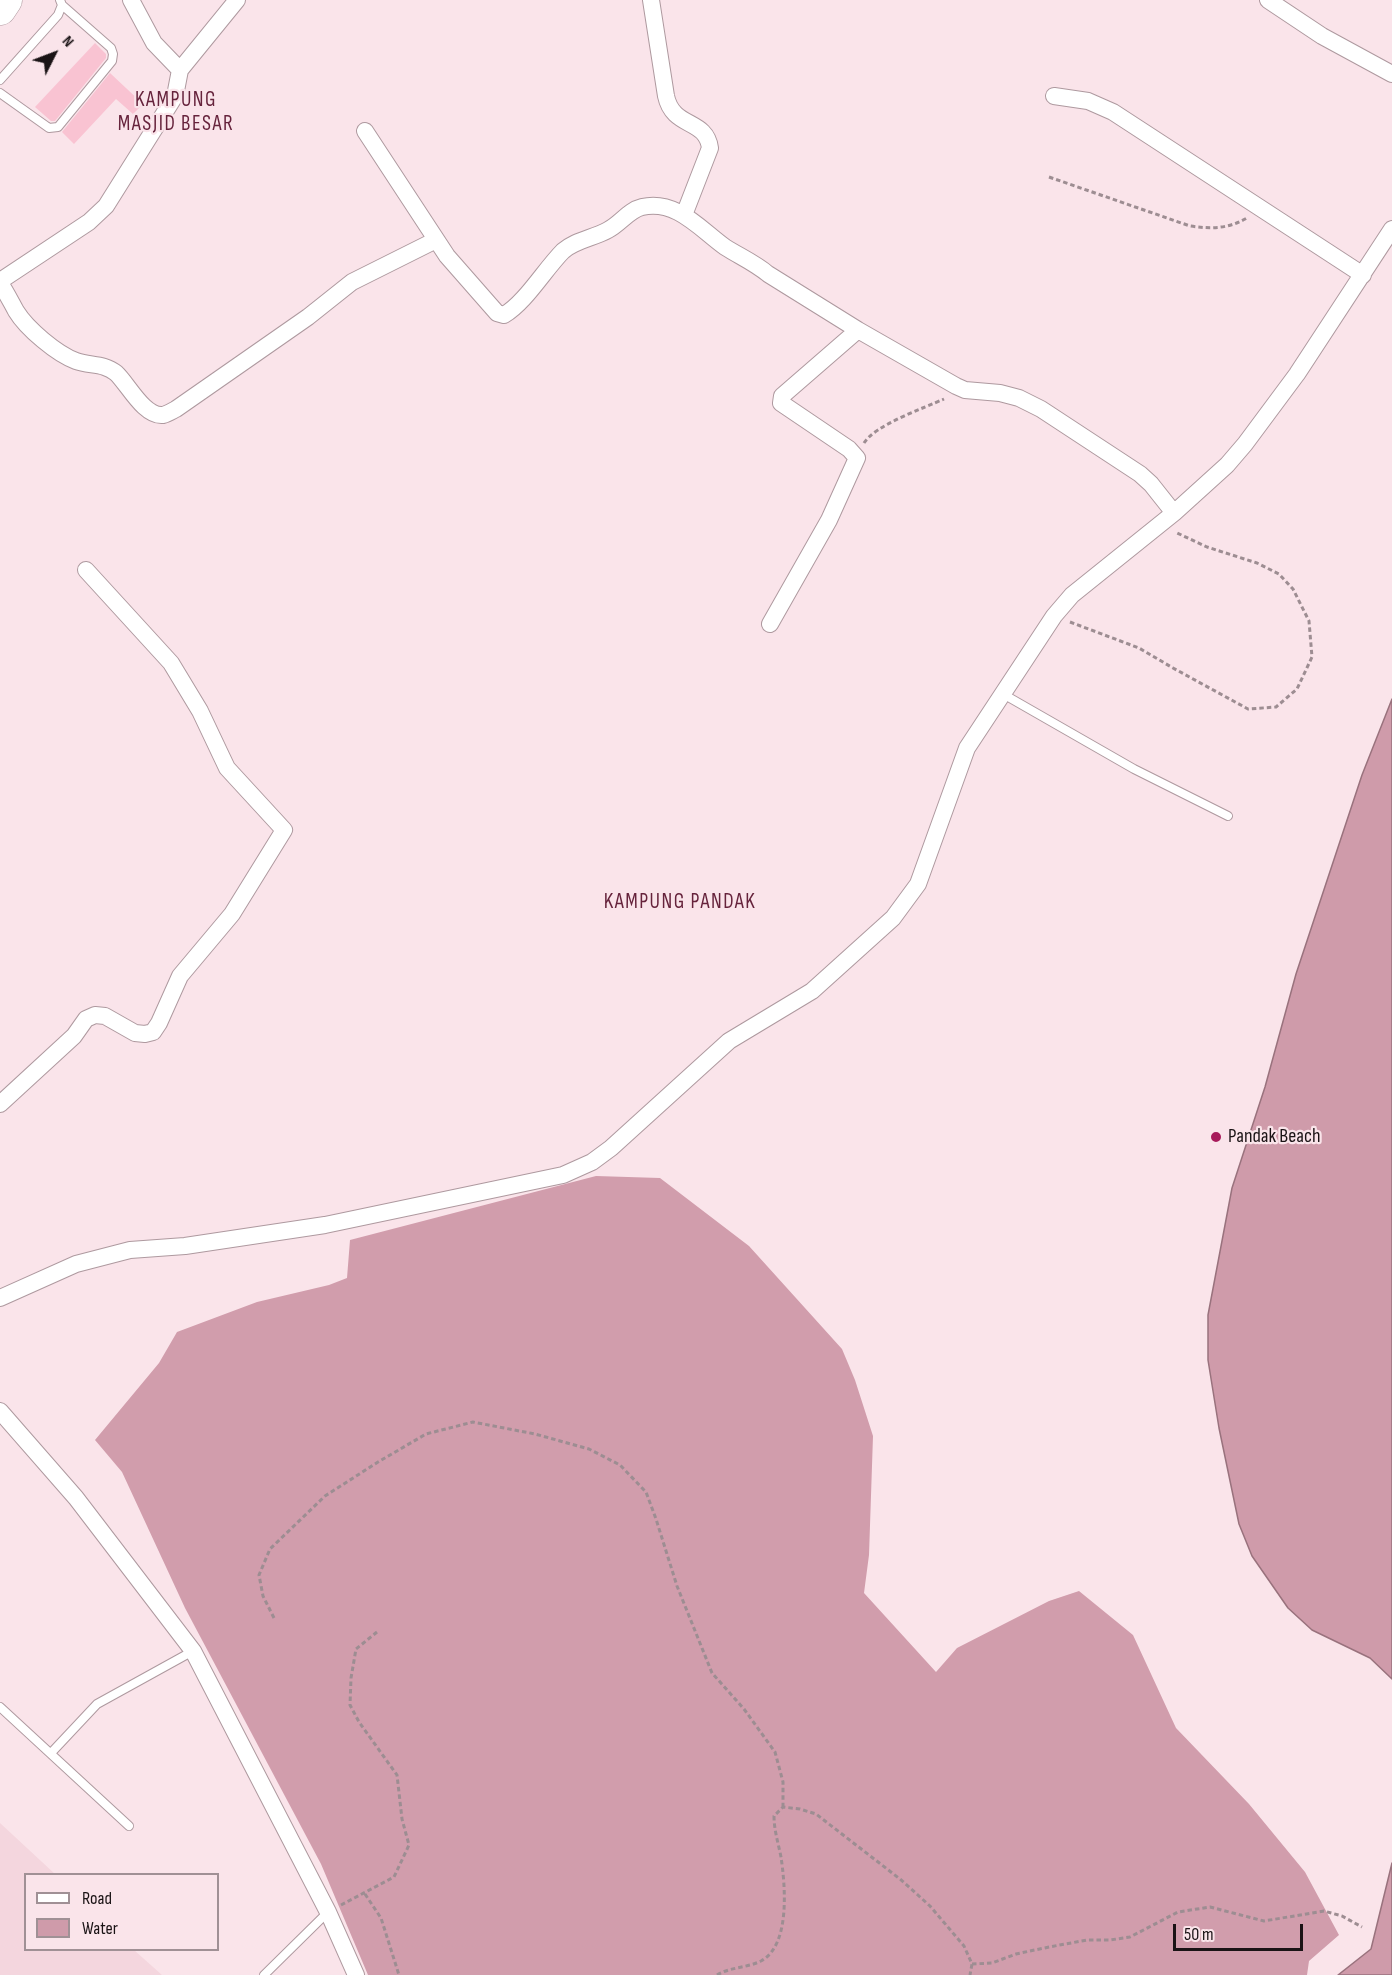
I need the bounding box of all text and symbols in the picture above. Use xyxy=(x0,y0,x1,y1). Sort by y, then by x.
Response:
north arrow xyxy=(24,24,84,84)
text: N xyxy=(58,32,78,51)
district label: KAMPUNG MASJID BESAR xyxy=(118,88,234,138)
district label: KAMPUNG PANDAK xyxy=(604,890,756,916)
place label: Pandak Beach xyxy=(1228,1125,1320,1149)
marker: Pandak Beach xyxy=(1209,1130,1223,1144)
legend xyxy=(24,1873,219,1951)
text: Road xyxy=(82,1888,112,1909)
scale bar xyxy=(1176,1912,1306,1950)
text: Water xyxy=(82,1918,118,1939)
text: 50 m xyxy=(1184,1924,1214,1945)

